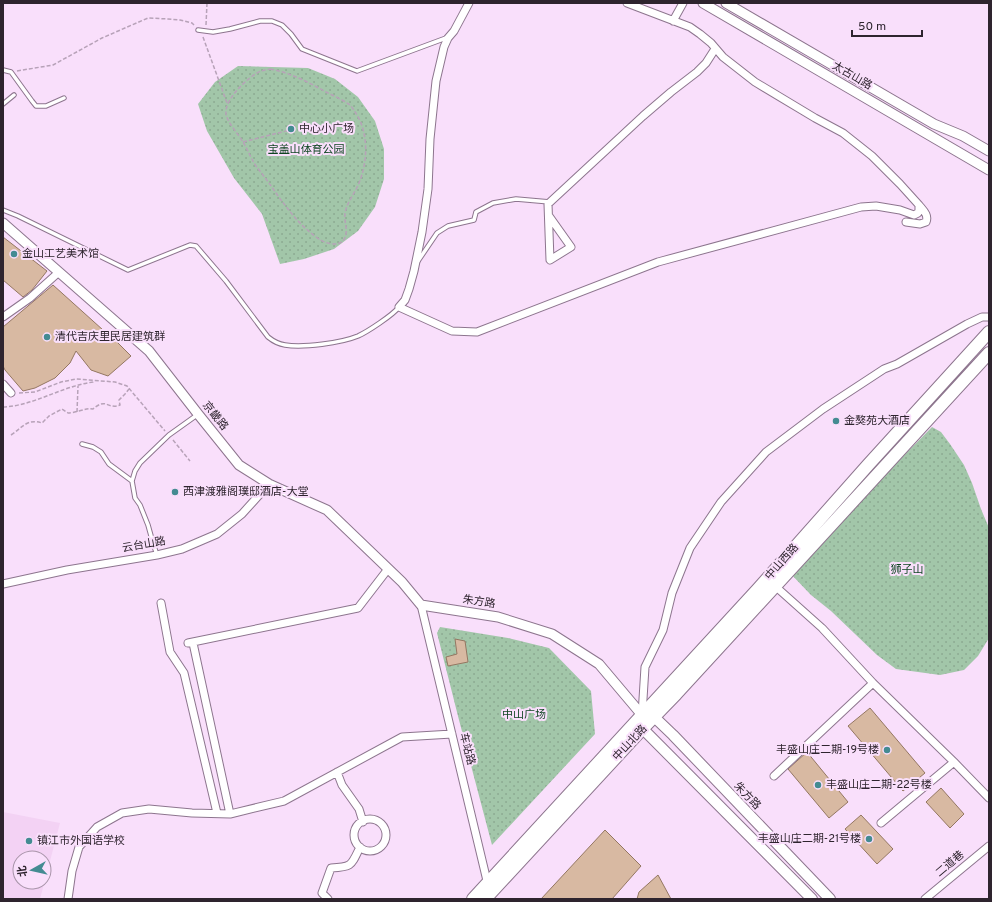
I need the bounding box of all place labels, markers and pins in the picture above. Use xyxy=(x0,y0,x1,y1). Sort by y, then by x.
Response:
place label: 中心小广场 xyxy=(299,122,354,136)
marker: 中心小广场 xyxy=(286,124,296,134)
place label: 金山工艺美术馆 xyxy=(22,247,99,261)
marker: 金山工艺美术馆 xyxy=(9,249,19,259)
place label: 清代吉庆里民居建筑群 xyxy=(55,330,165,344)
marker: 清代吉庆里民居建筑群 xyxy=(42,332,52,342)
place label: 金獒苑大酒店 xyxy=(844,414,910,428)
marker: 金獒苑大酒店 xyxy=(831,416,841,426)
place label: 西津渡雅阁璞邸酒店-大堂 xyxy=(183,485,308,499)
marker: 西津渡雅阁璞邸酒店-大堂 xyxy=(170,487,180,497)
place label: 丰盛山庄二期-19号楼 xyxy=(776,743,879,757)
marker: 丰盛山庄二期-19号楼 xyxy=(882,745,892,755)
place label: 丰盛山庄二期-22号楼 xyxy=(826,778,932,792)
marker: 丰盛山庄二期-22号楼 xyxy=(813,780,823,790)
place label: 丰盛山庄二期-21号楼 xyxy=(758,832,861,846)
place label: 镇江市外国语学校 xyxy=(37,834,125,848)
marker: 丰盛山庄二期-21号楼 xyxy=(864,834,874,844)
marker: 镇江市外国语学校 xyxy=(24,836,34,846)

